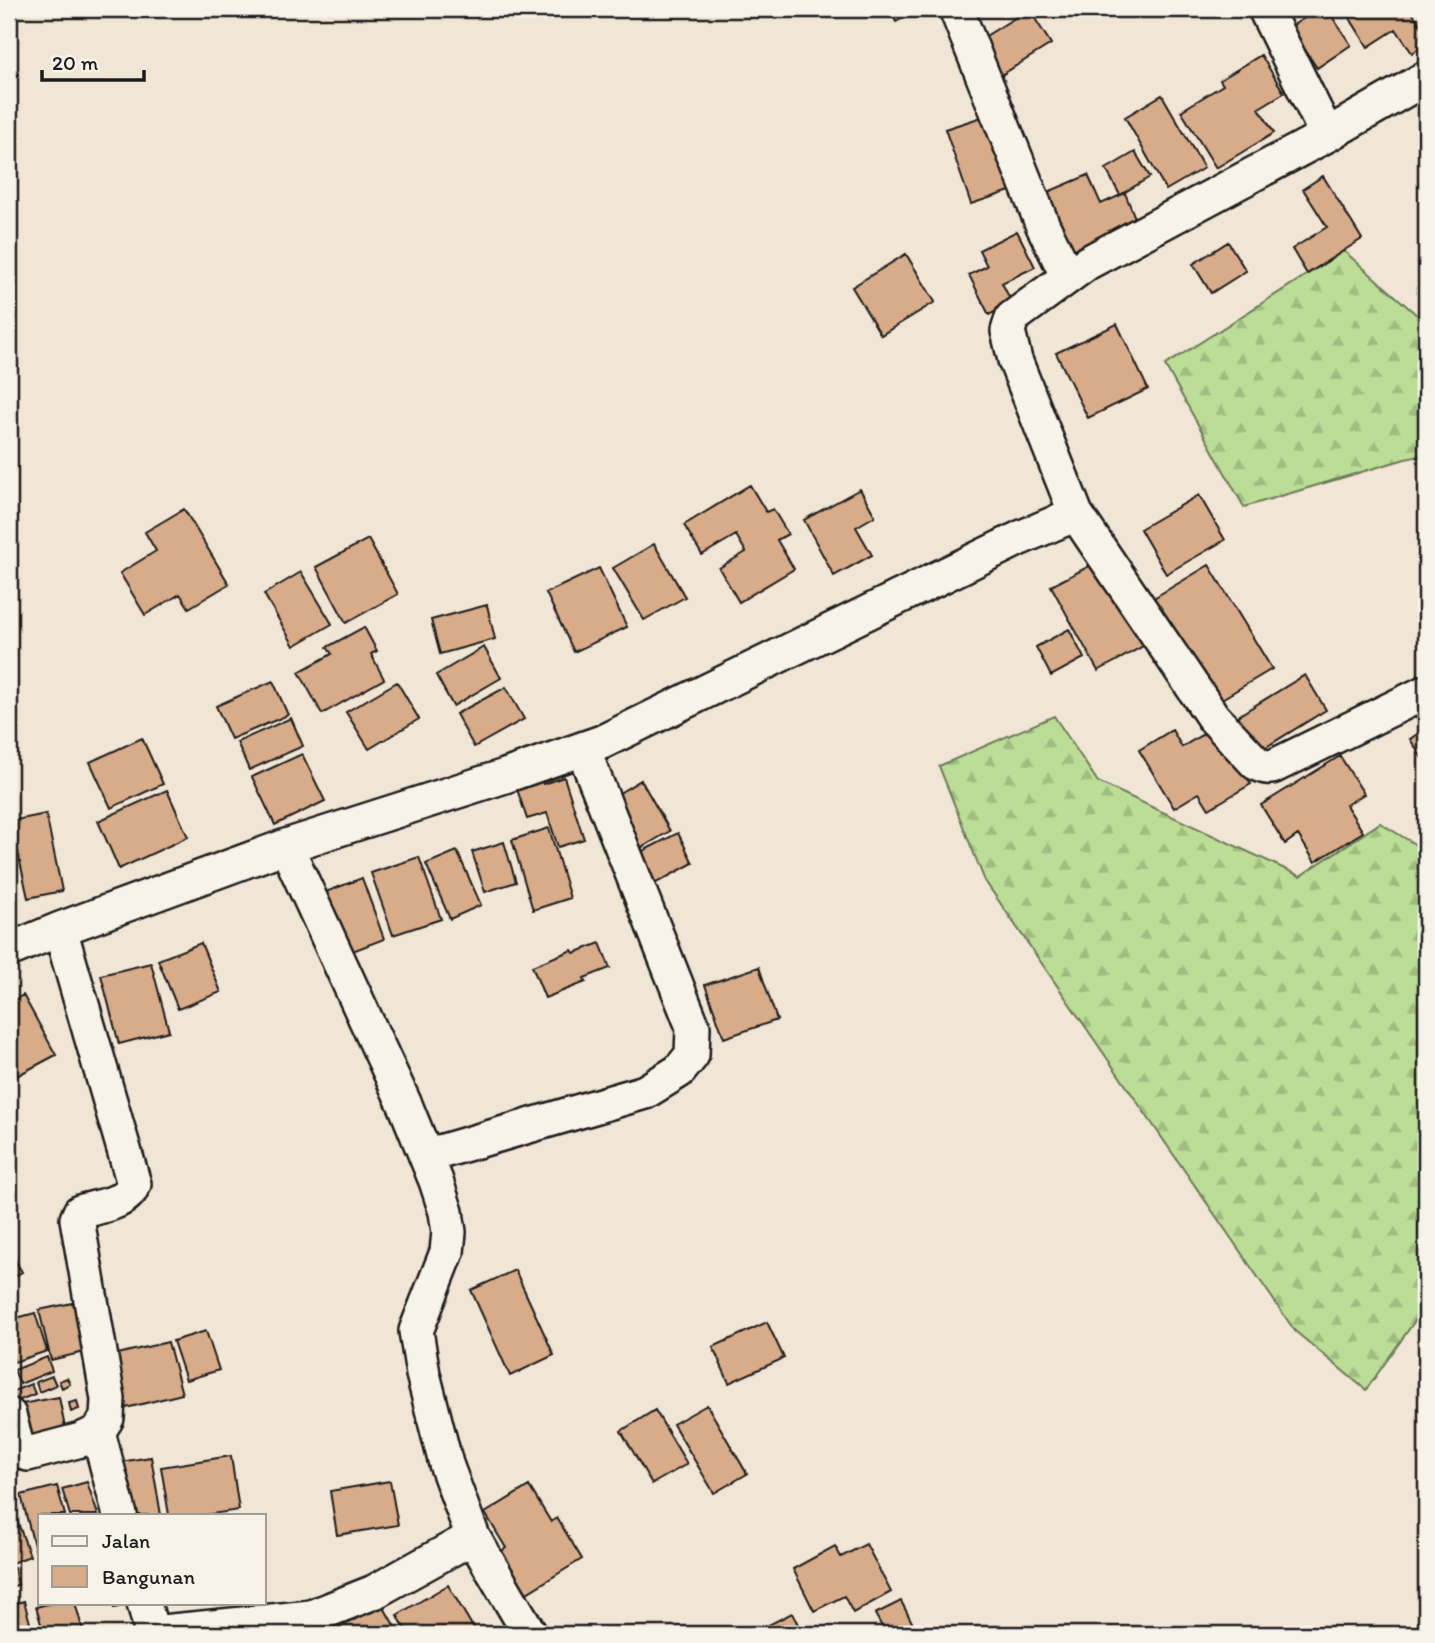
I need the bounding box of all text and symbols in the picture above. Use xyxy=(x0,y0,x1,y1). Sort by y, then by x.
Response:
scale bar xyxy=(42,38,144,82)
text: 20 m xyxy=(52,50,99,75)
legend xyxy=(38,1514,266,1604)
text: Jalan xyxy=(102,1528,150,1553)
text: Bangunan xyxy=(102,1564,195,1589)

